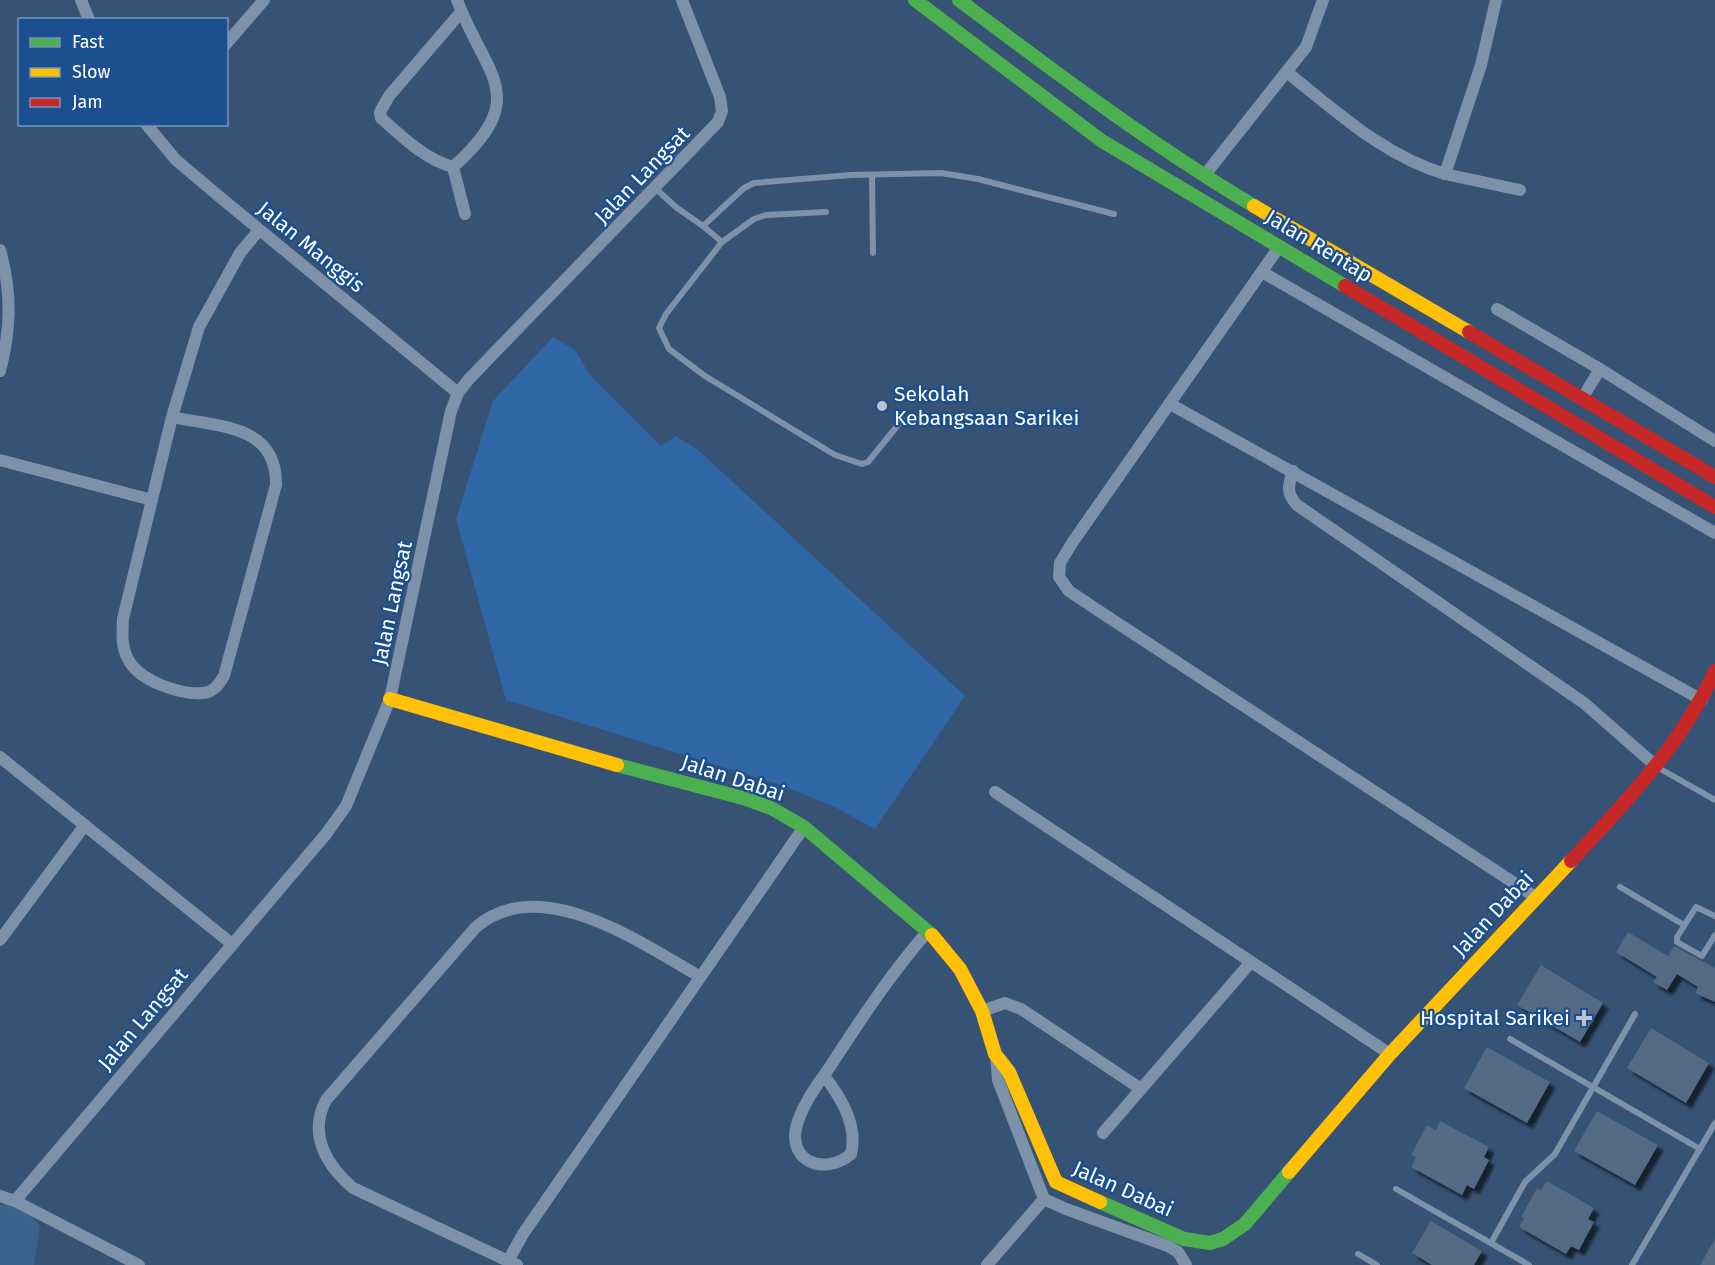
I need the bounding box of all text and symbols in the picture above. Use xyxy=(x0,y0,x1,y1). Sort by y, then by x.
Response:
legend xyxy=(18,18,228,126)
text: Fast xyxy=(72,31,105,53)
text: Slow xyxy=(72,61,111,83)
text: Jam xyxy=(72,91,103,113)
street label: Jalan Langsat xyxy=(589,120,696,229)
street label: Jalan Manggis xyxy=(252,196,370,298)
street label: Jalan Rentap xyxy=(1261,204,1377,288)
place label: Sekolah Kebangsaan Sarikei xyxy=(894,381,1079,431)
marker: Sekolah Kebangsaan Sarikei xyxy=(875,399,889,413)
street label: Jalan Langsat xyxy=(366,538,418,667)
street label: Jalan Dabai xyxy=(678,749,788,807)
street label: Jalan Dabai xyxy=(1447,866,1539,962)
street label: Jalan Langsat xyxy=(92,962,194,1076)
place label: Hospital Sarikei xyxy=(1420,1005,1570,1031)
marker: Hospital Sarikei xyxy=(1575,1009,1593,1027)
street label: Jalan Dabai xyxy=(1069,1155,1177,1223)

